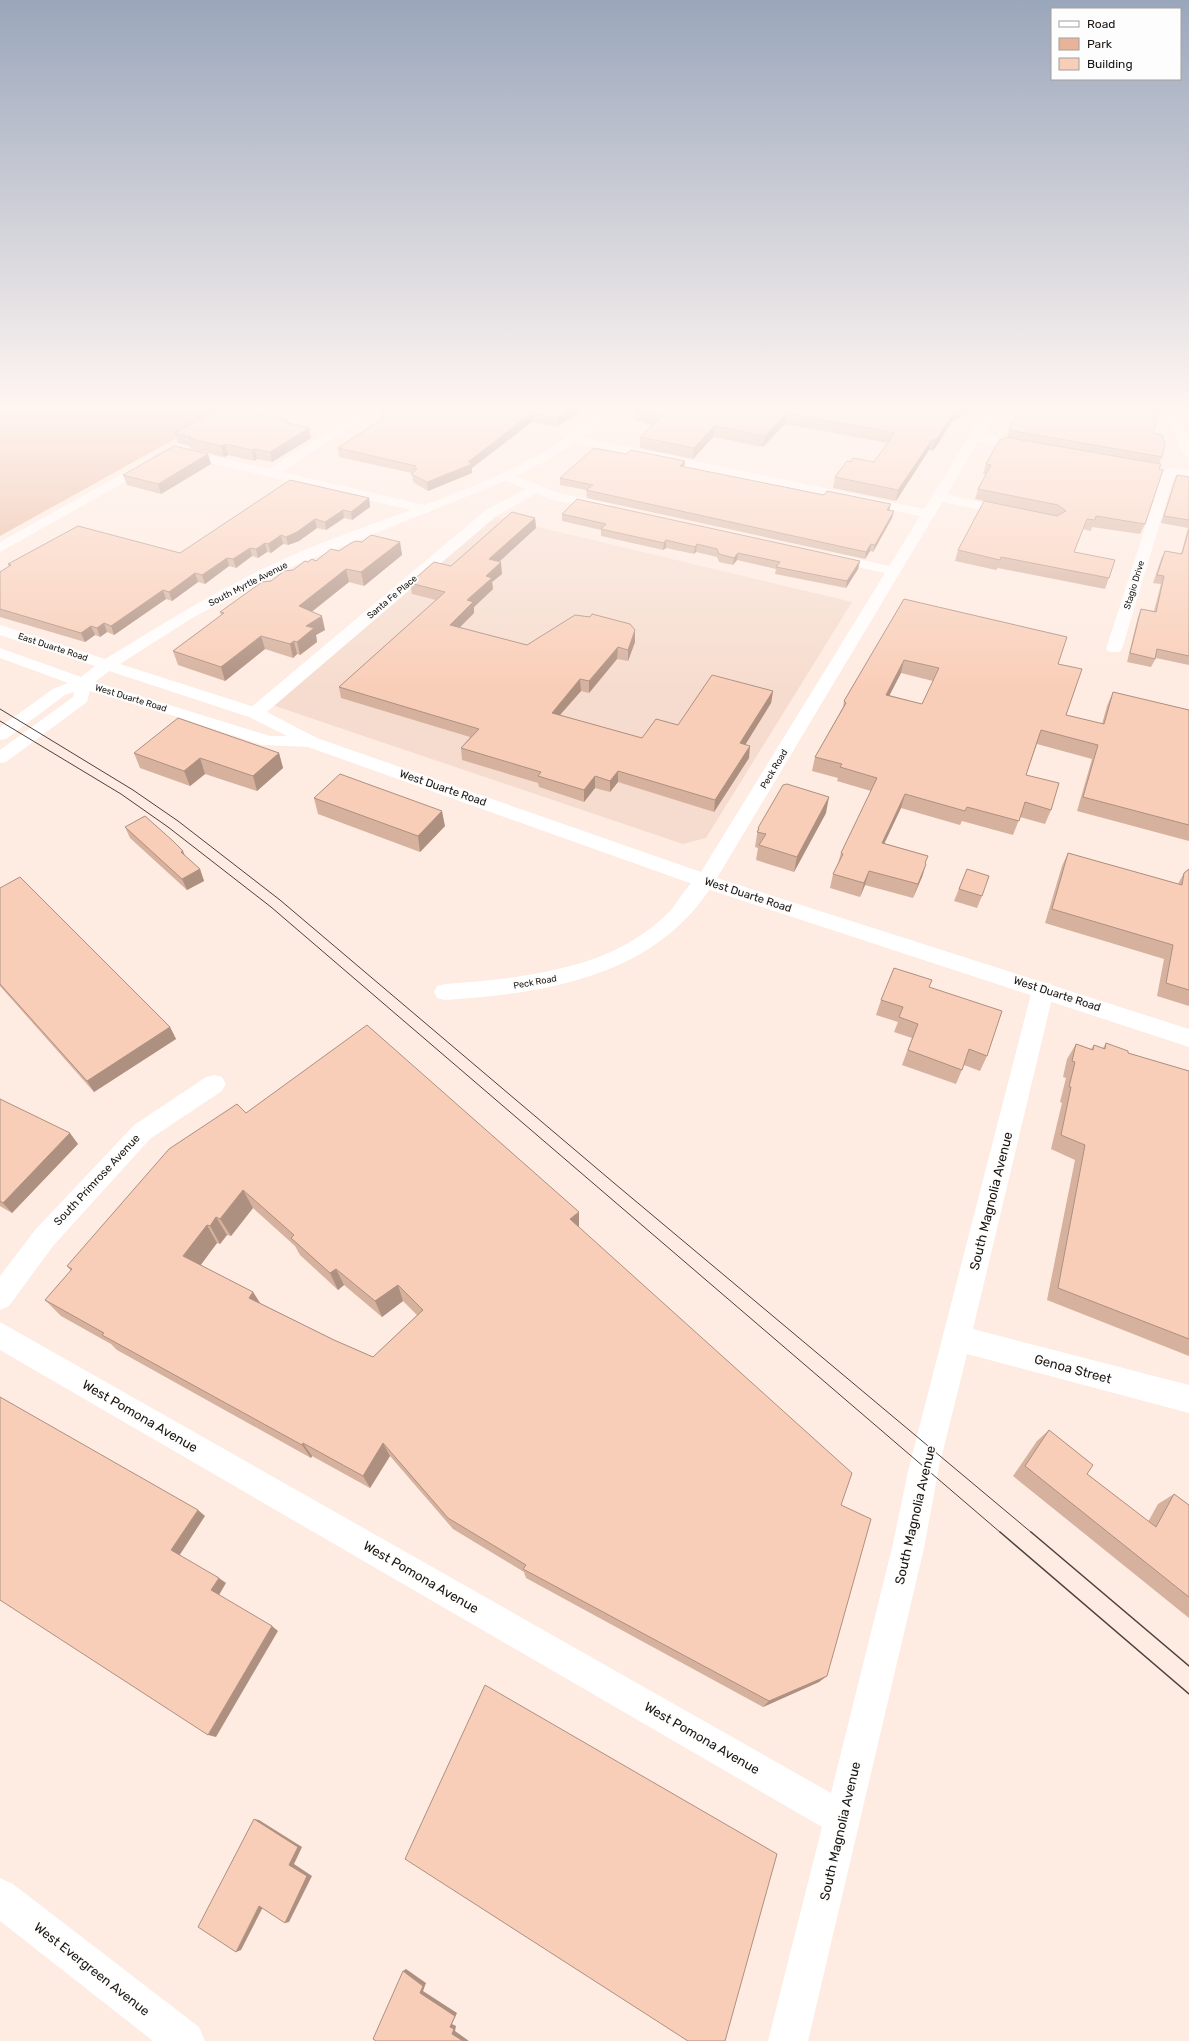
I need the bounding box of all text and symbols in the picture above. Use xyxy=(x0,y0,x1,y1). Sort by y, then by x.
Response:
legend xyxy=(1051,8,1181,80)
text: Road xyxy=(1087,17,1115,31)
text: Park xyxy=(1087,37,1113,51)
text: Building xyxy=(1087,57,1133,71)
street label: Stagio Drive xyxy=(1122,559,1146,611)
street label: South Myrtle Avenue xyxy=(207,560,289,608)
street label: Santa Fe Place xyxy=(365,573,419,621)
street label: East Duarte Road xyxy=(17,631,89,663)
street label: West Duarte Road xyxy=(94,682,168,714)
street label: Peck Road xyxy=(758,748,790,790)
street label: West Duarte Road xyxy=(398,767,488,809)
street label: West Duarte Road xyxy=(703,875,793,915)
street label: Peck Road xyxy=(513,973,557,991)
street label: West Duarte Road xyxy=(1012,974,1102,1014)
street label: South Magnolia Avenue xyxy=(967,1130,1016,1272)
street label: South Primrose Avenue xyxy=(51,1132,143,1228)
street label: Genoa Street xyxy=(1033,1351,1113,1387)
street label: West Pomona Avenue xyxy=(80,1377,200,1455)
street label: South Magnolia Avenue xyxy=(892,1444,939,1586)
street label: West Pomona Avenue xyxy=(361,1538,481,1616)
street label: West Pomona Avenue xyxy=(642,1699,762,1777)
street label: South Magnolia Avenue xyxy=(817,1760,864,1902)
street label: West Evergreen Avenue xyxy=(31,1919,153,2020)

